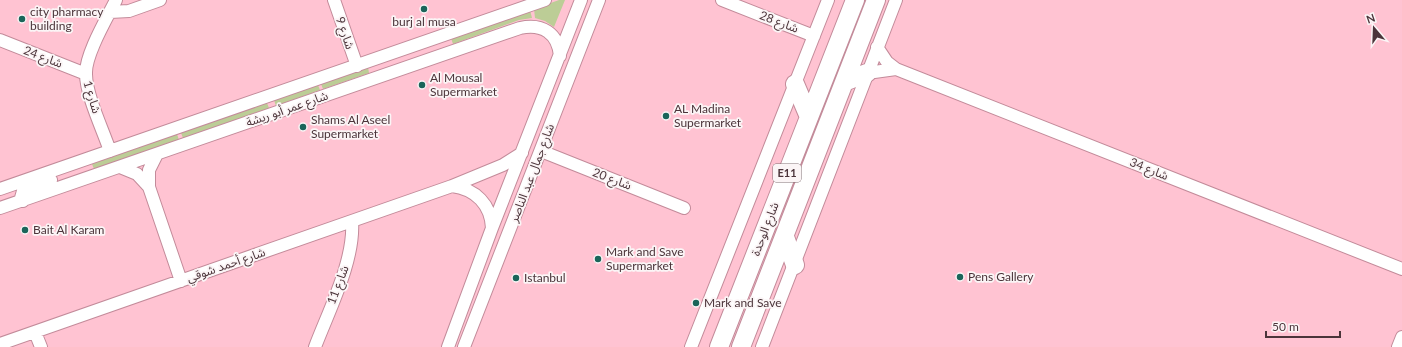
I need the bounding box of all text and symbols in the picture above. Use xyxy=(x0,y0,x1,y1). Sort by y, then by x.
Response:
place label: city pharmacy building xyxy=(30,4,104,33)
marker: burj al musa xyxy=(419,4,429,14)
street label: شارع 28 xyxy=(757,7,801,38)
north arrow xyxy=(1354,8,1394,48)
text: N xyxy=(1364,11,1377,26)
marker: city pharmacy building xyxy=(17,14,27,24)
place label: burj al musa xyxy=(392,14,456,29)
street label: شارع 9 xyxy=(331,15,358,52)
street label: شارع 24 xyxy=(21,42,65,73)
place label: Al Mousal Supermarket xyxy=(430,70,498,99)
street label: شارع 1 xyxy=(79,79,105,116)
marker: Al Mousal Supermarket xyxy=(417,80,427,90)
street label: شارع عمر أبو ريشة xyxy=(244,87,330,131)
place label: AL Madina Supermarket xyxy=(674,101,742,130)
marker: AL Madina Supermarket xyxy=(661,111,671,121)
place label: Shams Al Aseel Supermarket xyxy=(311,112,390,141)
marker: Shams Al Aseel Supermarket xyxy=(298,122,308,132)
street label: شارع جمال عبد الناصر xyxy=(506,122,559,226)
street label: شارع 34 xyxy=(1127,154,1171,185)
street label: شارع 20 xyxy=(590,164,634,195)
road number: E11 xyxy=(773,164,801,182)
street label: شارع الوحدة xyxy=(747,200,784,259)
place label: Bait Al Karam xyxy=(33,222,105,237)
marker: Bait Al Karam xyxy=(20,225,30,235)
street label: شارع أحمد شوقي xyxy=(185,244,268,288)
place label: Mark and Save Supermarket xyxy=(606,244,684,273)
marker: Mark and Save Supermarket xyxy=(593,254,603,264)
street label: شارع 11 xyxy=(323,263,354,307)
place label: Pens Gallery xyxy=(968,269,1034,284)
place label: Istanbul xyxy=(524,270,566,285)
marker: Pens Gallery xyxy=(955,272,965,282)
marker: Istanbul xyxy=(511,273,521,283)
place label: Mark and Save xyxy=(704,295,782,310)
marker: Mark and Save xyxy=(691,298,701,308)
scale bar xyxy=(1266,313,1340,339)
text: 50 m xyxy=(1272,319,1299,334)

